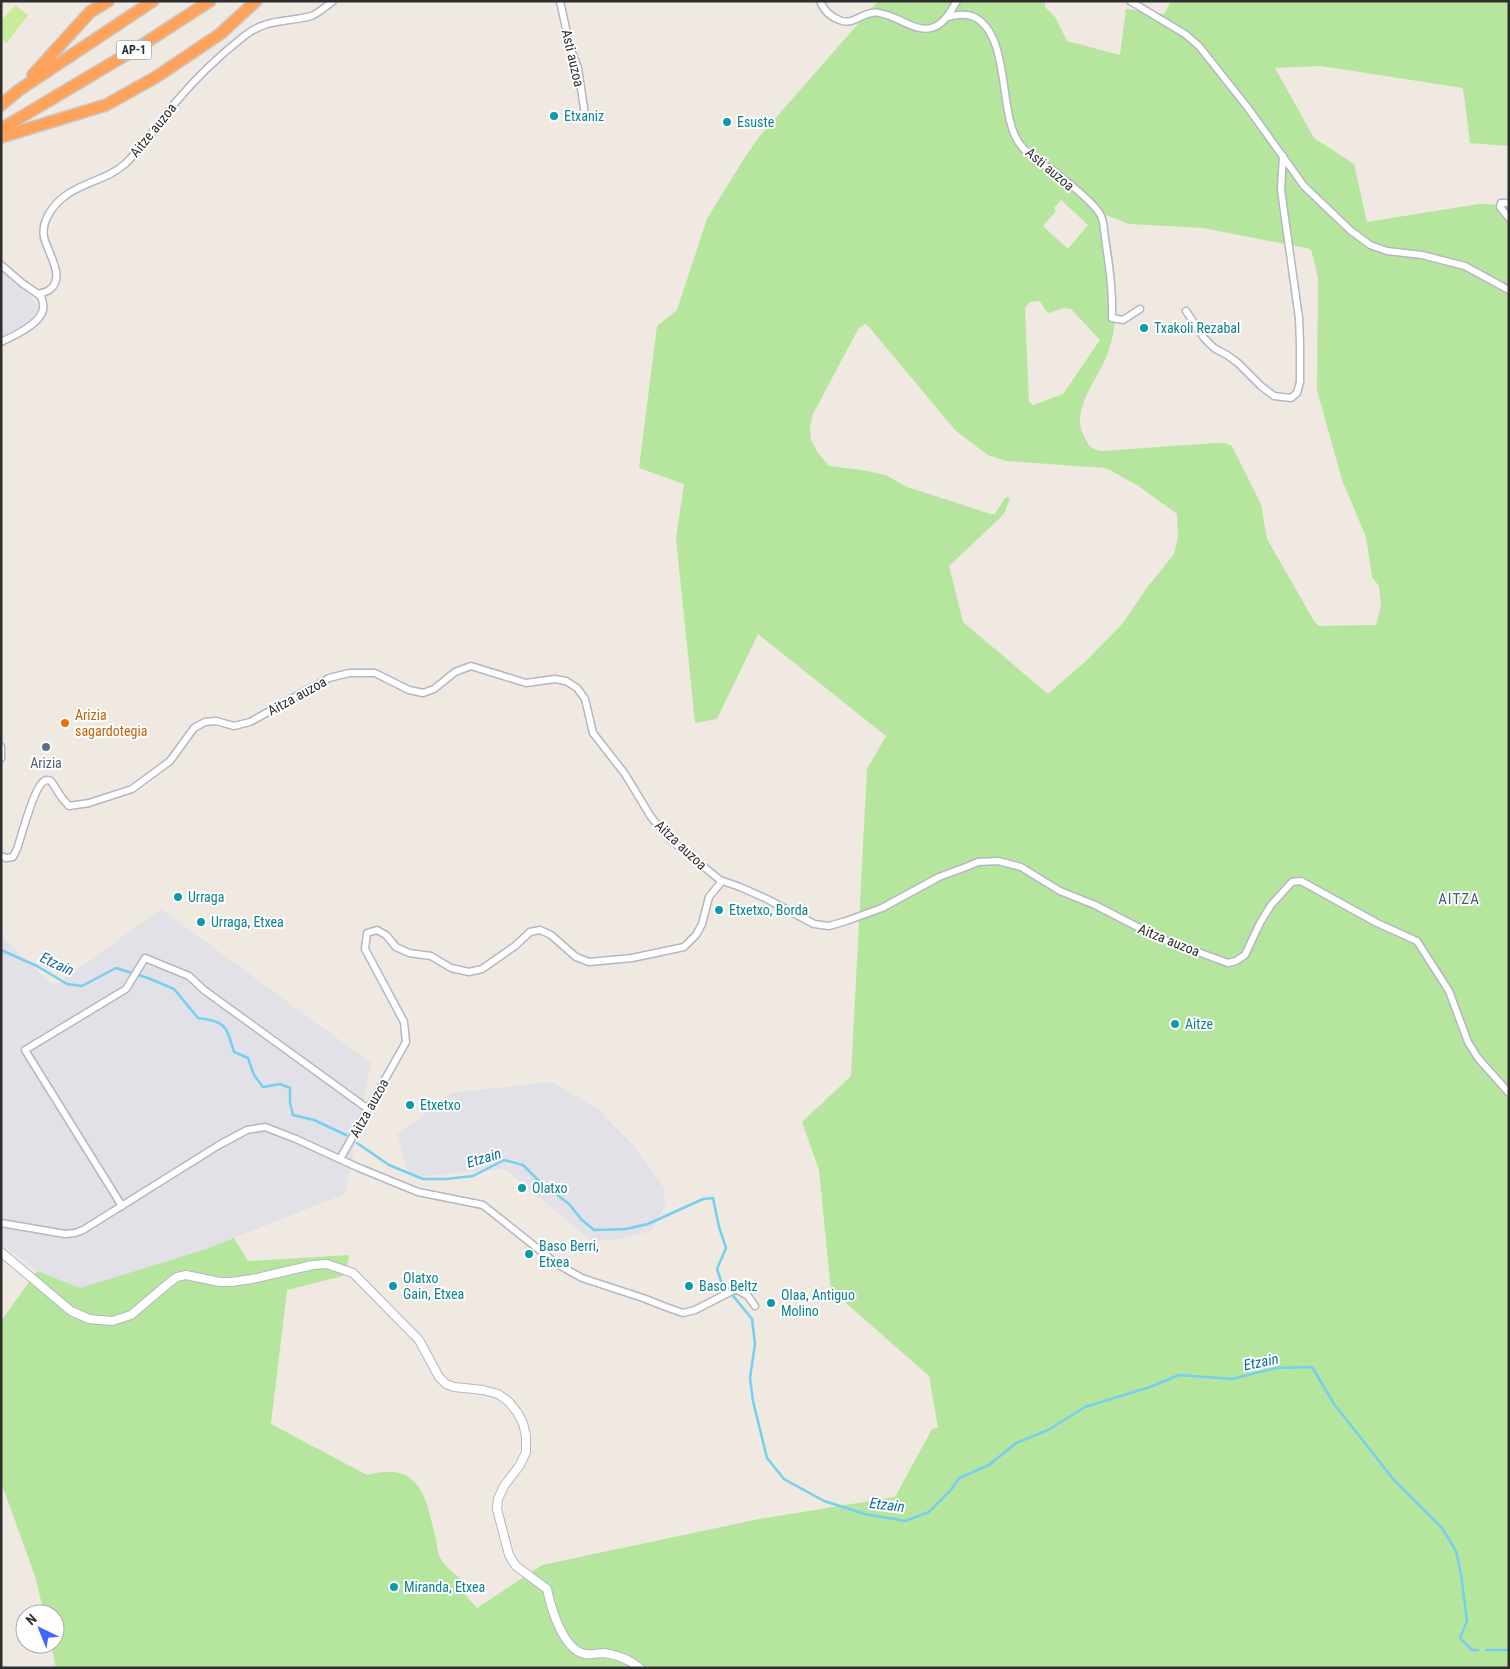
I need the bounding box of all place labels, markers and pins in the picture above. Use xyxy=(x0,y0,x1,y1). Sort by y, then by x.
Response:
place label: Etxaniz xyxy=(564,108,604,124)
marker: Etxaniz xyxy=(548,110,560,122)
place label: Esuste xyxy=(737,114,775,130)
marker: Esuste xyxy=(721,116,733,128)
place label: Txakoli Rezabal xyxy=(1154,320,1240,336)
marker: Txakoli Rezabal xyxy=(1138,322,1150,334)
place label: Arizia sagardotegia xyxy=(75,707,147,739)
marker: Arizia sagardotegia xyxy=(59,717,71,729)
marker: Arizia xyxy=(40,741,52,753)
place label: Arizia xyxy=(30,755,62,771)
place label: Urraga xyxy=(188,889,224,905)
marker: Urraga xyxy=(172,891,184,903)
place label: Etxetxo, Borda xyxy=(729,902,808,918)
marker: Etxetxo, Borda xyxy=(713,904,725,916)
place label: Urraga, Etxea xyxy=(211,914,284,930)
marker: Urraga, Etxea xyxy=(195,916,207,928)
place label: Aitze xyxy=(1185,1016,1213,1032)
marker: Aitze xyxy=(1169,1018,1181,1030)
place label: Etxetxo xyxy=(420,1097,461,1113)
marker: Etxetxo xyxy=(404,1099,416,1111)
place label: Olatxo xyxy=(532,1180,568,1196)
marker: Olatxo xyxy=(516,1182,528,1194)
place label: Baso Berri, Etxea xyxy=(539,1238,599,1270)
marker: Baso Berri, Etxea xyxy=(523,1248,535,1260)
place label: Olatxo Gain, Etxea xyxy=(403,1270,464,1302)
place label: Baso Beltz xyxy=(699,1278,758,1294)
marker: Olatxo Gain, Etxea xyxy=(387,1280,399,1292)
marker: Baso Beltz xyxy=(683,1280,695,1292)
place label: Olaa, Antiguo Molino xyxy=(781,1287,855,1319)
marker: Olaa, Antiguo Molino xyxy=(765,1297,777,1309)
place label: Miranda, Etxea xyxy=(404,1579,485,1595)
marker: Miranda, Etxea xyxy=(388,1581,400,1593)

